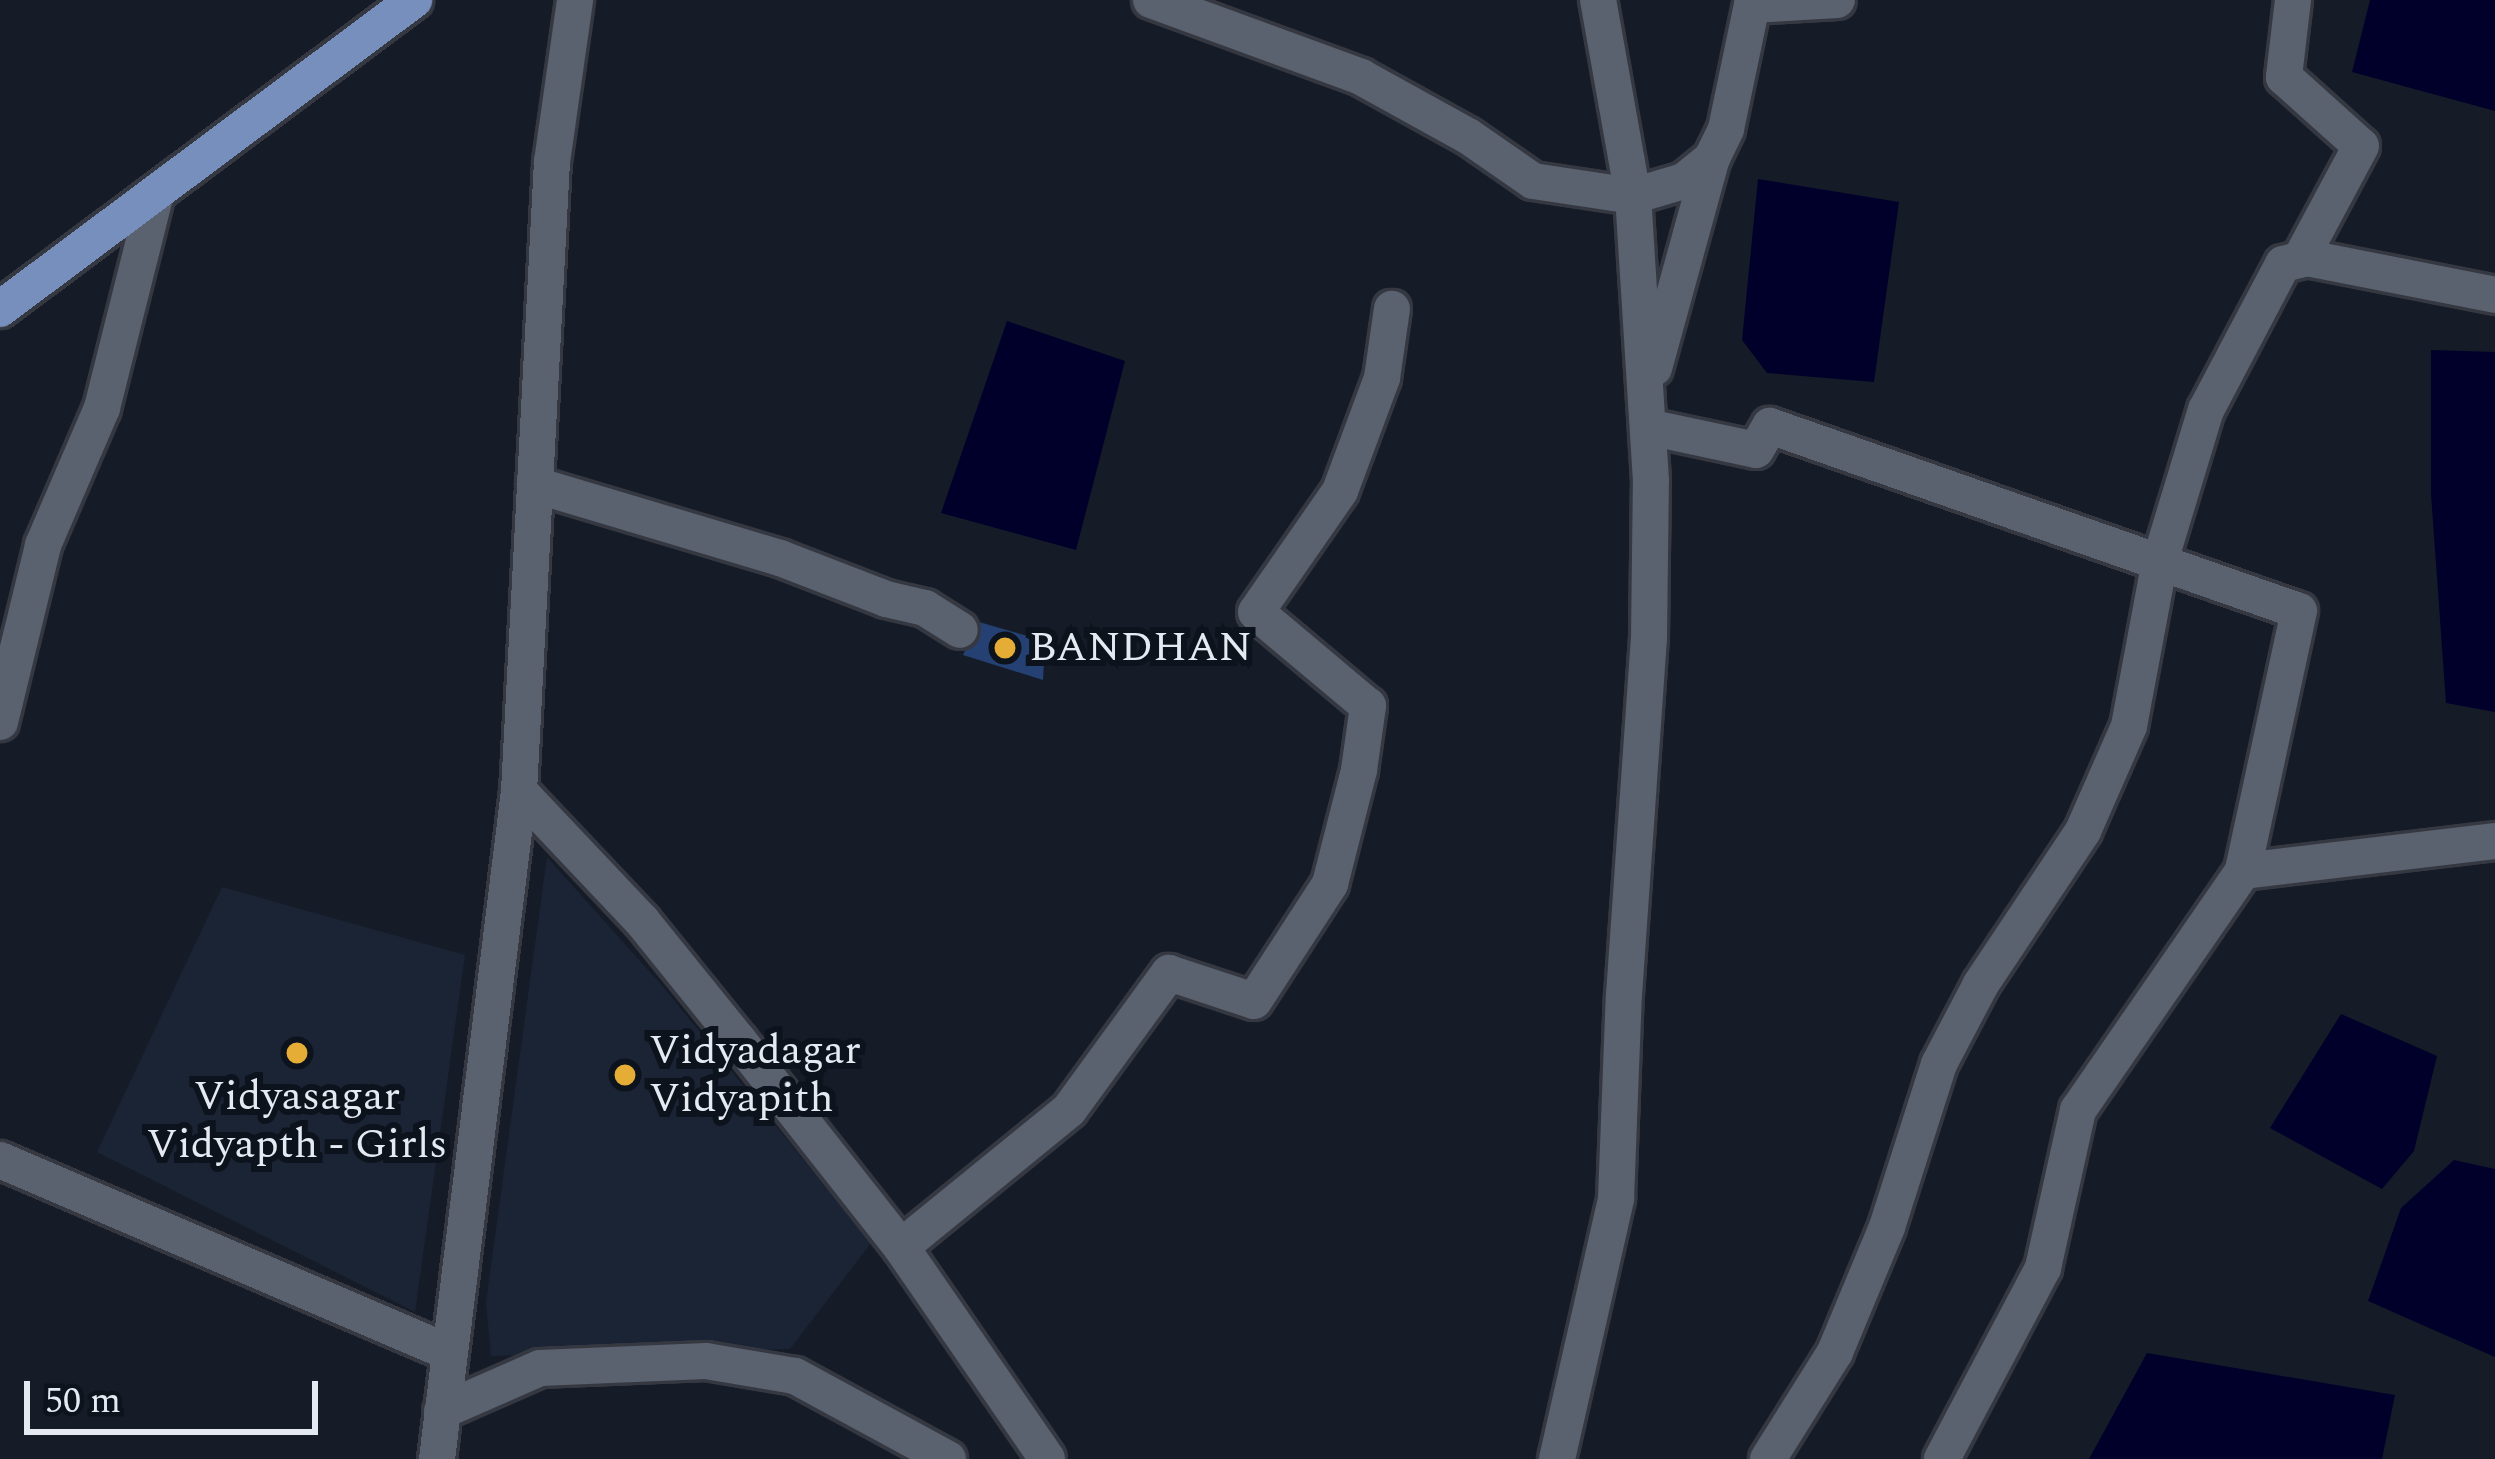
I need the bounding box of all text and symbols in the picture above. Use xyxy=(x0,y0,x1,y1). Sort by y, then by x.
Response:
place label: BANDHAN xyxy=(1029,623,1252,673)
marker: BANDHAN xyxy=(992,635,1018,661)
place label: Vidyadagar Vidyapith xyxy=(649,1026,861,1124)
marker: Vidyasagar Vidyapth - Girls xyxy=(284,1040,310,1066)
marker: Vidyadagar Vidyapith xyxy=(612,1062,638,1088)
place label: Vidyasagar Vidyapth - Girls xyxy=(147,1072,447,1170)
scale bar xyxy=(30,1357,324,1431)
text: 50 m xyxy=(45,1374,121,1429)

